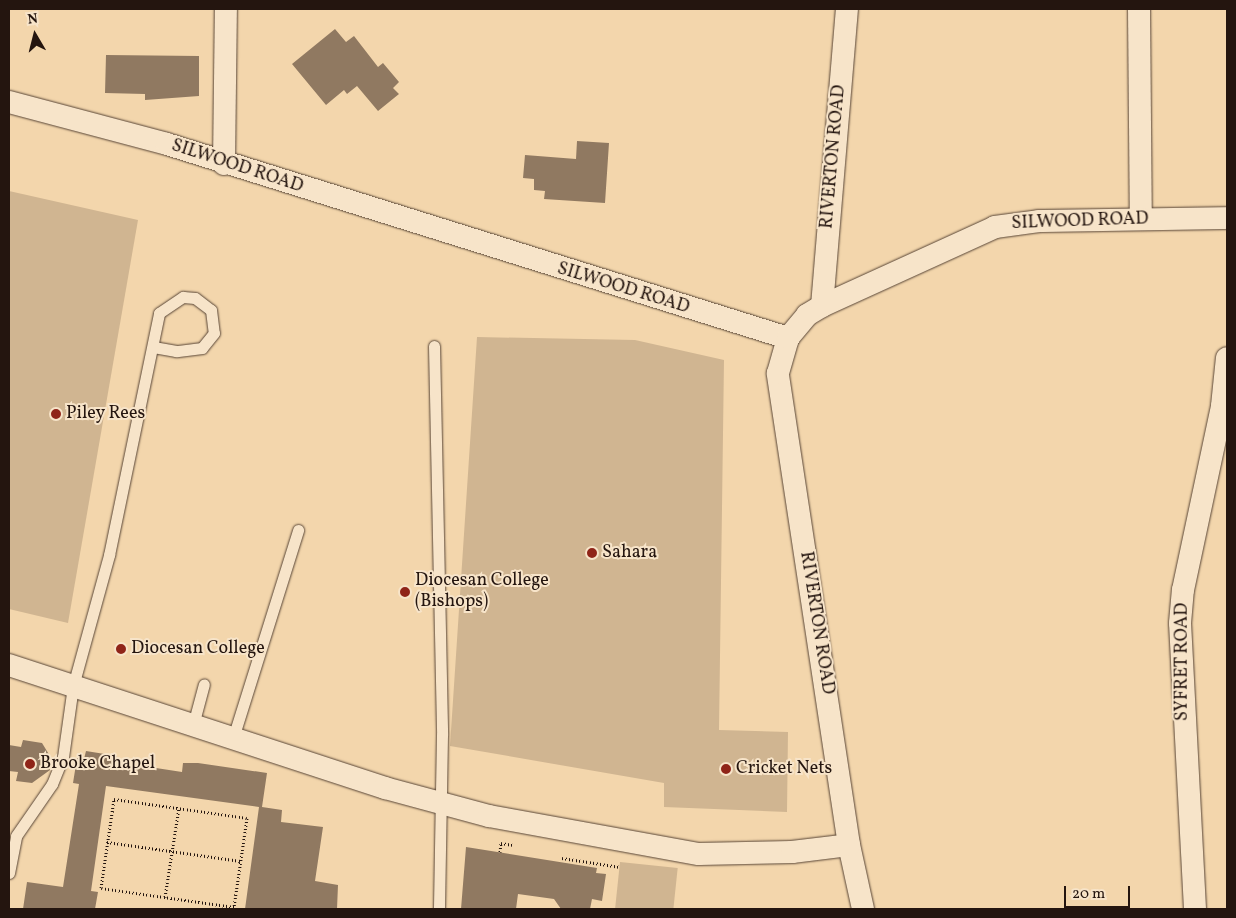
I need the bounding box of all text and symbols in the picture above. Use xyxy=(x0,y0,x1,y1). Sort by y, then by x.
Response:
north arrow xyxy=(10,10,60,60)
text: N xyxy=(26,10,39,30)
street label: RIVERTON ROAD xyxy=(817,84,851,230)
street label: SILWOOD ROAD xyxy=(168,136,306,198)
street label: SILWOOD ROAD xyxy=(1011,209,1149,235)
street label: SILWOOD ROAD xyxy=(554,259,692,319)
place label: Piley Rees xyxy=(66,403,146,425)
marker: Piley Rees xyxy=(50,408,62,420)
place label: Sahara xyxy=(602,542,657,564)
marker: Sahara xyxy=(586,547,598,559)
street label: RIVERTON ROAD xyxy=(794,550,838,696)
place label: Diocesan College (Bishops) xyxy=(415,571,549,614)
marker: Diocesan College (Bishops) xyxy=(399,586,411,598)
street label: SYFRET ROAD xyxy=(1172,603,1194,721)
place label: Diocesan College xyxy=(131,638,265,660)
marker: Diocesan College xyxy=(115,643,127,655)
place label: Brooke Chapel xyxy=(40,753,155,775)
marker: Brooke Chapel xyxy=(24,758,36,770)
place label: Cricket Nets xyxy=(736,758,832,780)
marker: Cricket Nets xyxy=(720,763,732,775)
scale bar xyxy=(1066,876,1132,908)
text: 20 m xyxy=(1072,884,1105,905)

